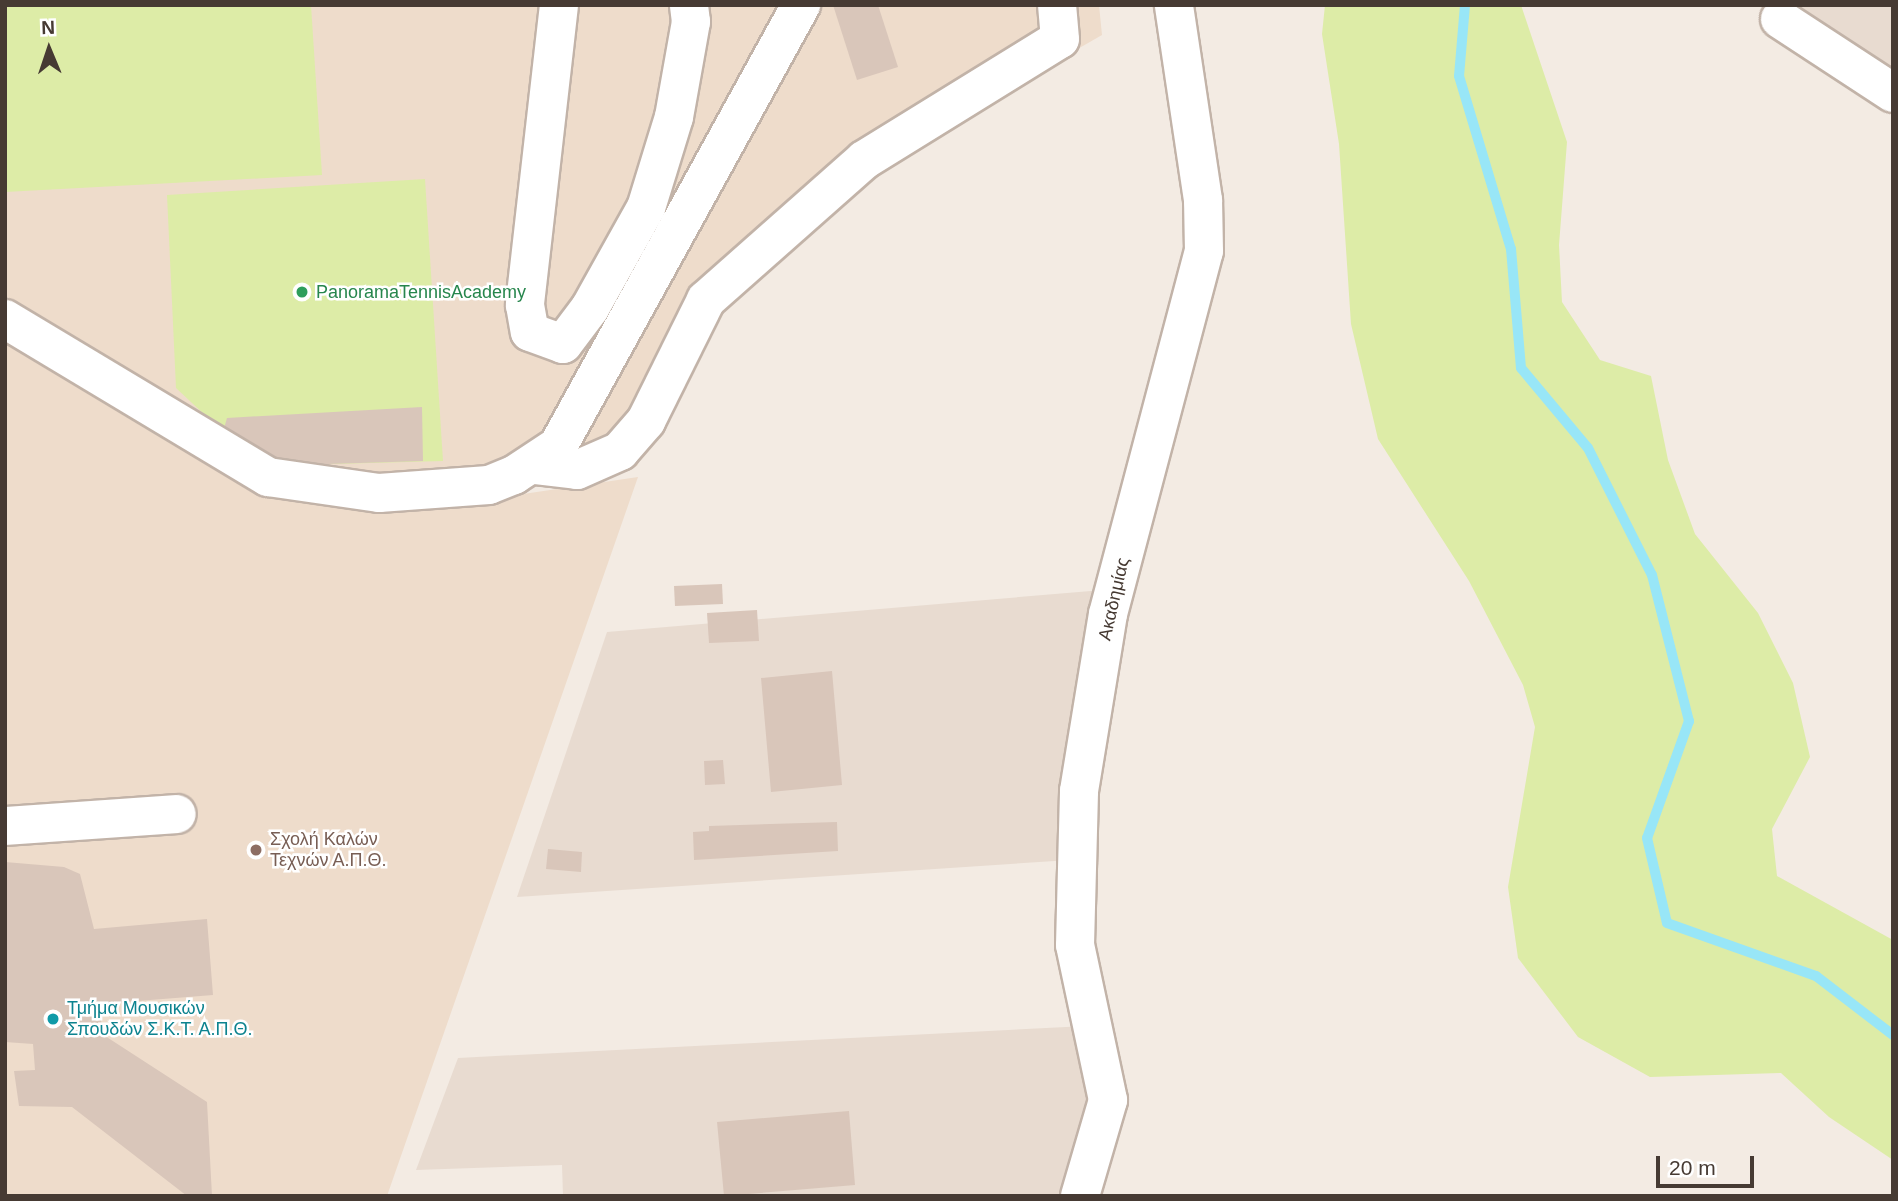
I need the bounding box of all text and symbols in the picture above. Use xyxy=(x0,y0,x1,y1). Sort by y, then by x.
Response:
north arrow xyxy=(14,14,84,84)
text: N xyxy=(41,17,55,38)
place label: PanoramaTennisAcademy xyxy=(316,281,526,303)
marker: PanoramaTennisAcademy xyxy=(294,284,310,300)
street label: Ακαδημίας xyxy=(1094,555,1134,643)
place label: Σχολή Καλών Τεχνών Α.Π.Θ. xyxy=(270,829,388,872)
marker: Σχολή Καλών Τεχνών Α.Π.Θ. xyxy=(248,842,264,858)
place label: Τμήμα Μουσικών Σπουδών Σ.Κ.Τ. Α.Π.Θ. xyxy=(67,998,254,1040)
marker: Τμήμα Μουσικών Σπουδών Σ.Κ.Τ. Α.Π.Θ. xyxy=(45,1011,61,1027)
scale bar xyxy=(1660,1142,1758,1186)
text: 20 m xyxy=(1669,1156,1716,1179)

